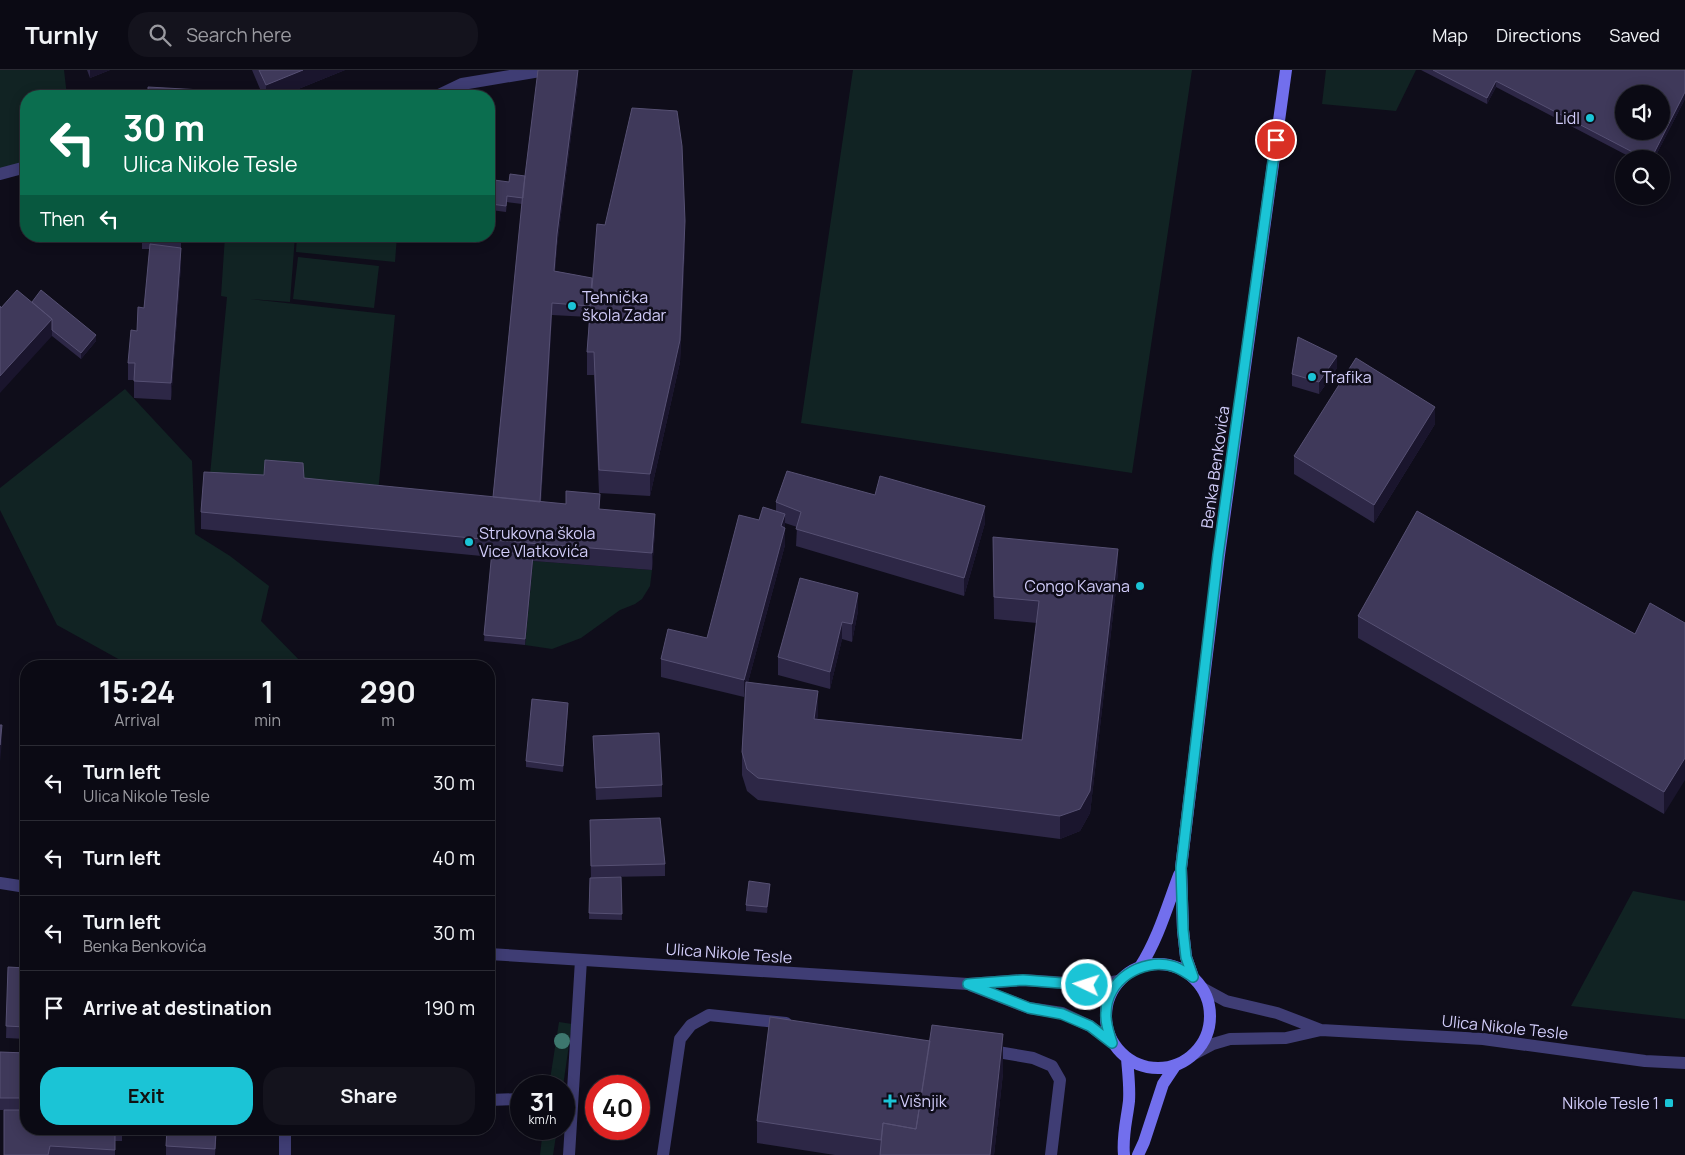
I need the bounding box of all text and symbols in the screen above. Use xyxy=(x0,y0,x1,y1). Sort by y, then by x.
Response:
search box xyxy=(128,12,478,57)
text: Turnly xyxy=(25,18,98,51)
icon: search xyxy=(146,21,174,49)
text: Search here xyxy=(186,22,292,48)
text: Map xyxy=(1432,23,1468,47)
text: Directions xyxy=(1496,23,1581,47)
text: Saved xyxy=(1609,23,1660,47)
map controls xyxy=(1615,85,1670,205)
button: sound xyxy=(1615,85,1670,140)
text: 30 m xyxy=(123,104,205,152)
place label: Lidl xyxy=(1555,107,1580,129)
icon: left xyxy=(40,110,105,175)
marker: Lidl xyxy=(1584,112,1596,124)
pin xyxy=(1255,119,1297,161)
icon: arrive xyxy=(1262,126,1290,154)
text: Ulica Nikole Tesle xyxy=(123,149,298,179)
button: search xyxy=(1615,150,1670,205)
icon: left xyxy=(95,205,123,233)
text: Then xyxy=(40,206,85,232)
place label: Tehnička škola Zadar xyxy=(582,286,667,326)
marker: Tehnička škola Zadar xyxy=(566,300,578,312)
place label: Trafika xyxy=(1322,366,1372,388)
marker: Trafika xyxy=(1306,371,1318,383)
street label: Benka Benkovića xyxy=(1196,404,1234,530)
place label: Strukovna škola Vice Vlatkovića xyxy=(479,522,595,562)
marker: Strukovna škola Vice Vlatkovića xyxy=(463,536,475,548)
place label: Congo Kavana xyxy=(1024,575,1130,597)
marker: Congo Kavana xyxy=(1134,580,1146,592)
text: 15:24 xyxy=(99,671,175,712)
text: 1 xyxy=(261,671,274,712)
text: 290 xyxy=(360,671,416,712)
text: Arrival xyxy=(114,709,160,731)
text: min xyxy=(254,709,281,731)
text: m xyxy=(381,709,395,731)
text: Turn left xyxy=(83,759,161,785)
icon: left xyxy=(40,769,68,797)
text: 30 m xyxy=(433,770,475,796)
text: Ulica Nikole Tesle xyxy=(83,785,210,807)
icon: left xyxy=(40,844,68,872)
text: Turn left xyxy=(83,845,161,871)
text: 40 m xyxy=(432,845,475,871)
text: Turn left xyxy=(83,909,161,935)
icon: left xyxy=(40,919,68,947)
text: 30 m xyxy=(433,920,475,946)
text: Benka Benkovića xyxy=(83,935,206,957)
street label: Ulica Nikole Tesle xyxy=(665,938,793,968)
position arrow xyxy=(1060,958,1112,1010)
icon: arrive xyxy=(40,994,68,1022)
text: Arrive at destination xyxy=(83,995,272,1021)
text: 190 m xyxy=(424,995,475,1021)
street label: Ulica Nikole Tesle xyxy=(1441,1009,1569,1045)
button: Exit xyxy=(40,1067,253,1125)
button: Share xyxy=(263,1067,475,1125)
speed limit sign: 40 xyxy=(585,1075,650,1140)
text: 31 xyxy=(530,1084,555,1119)
place label: Višnjik xyxy=(900,1090,948,1112)
place label: Nikole Tesle 1 xyxy=(1562,1092,1659,1114)
marker: Višnjik xyxy=(884,1095,896,1107)
marker: Nikole Tesle 1 xyxy=(1663,1097,1675,1109)
text: km/h xyxy=(529,1111,556,1128)

